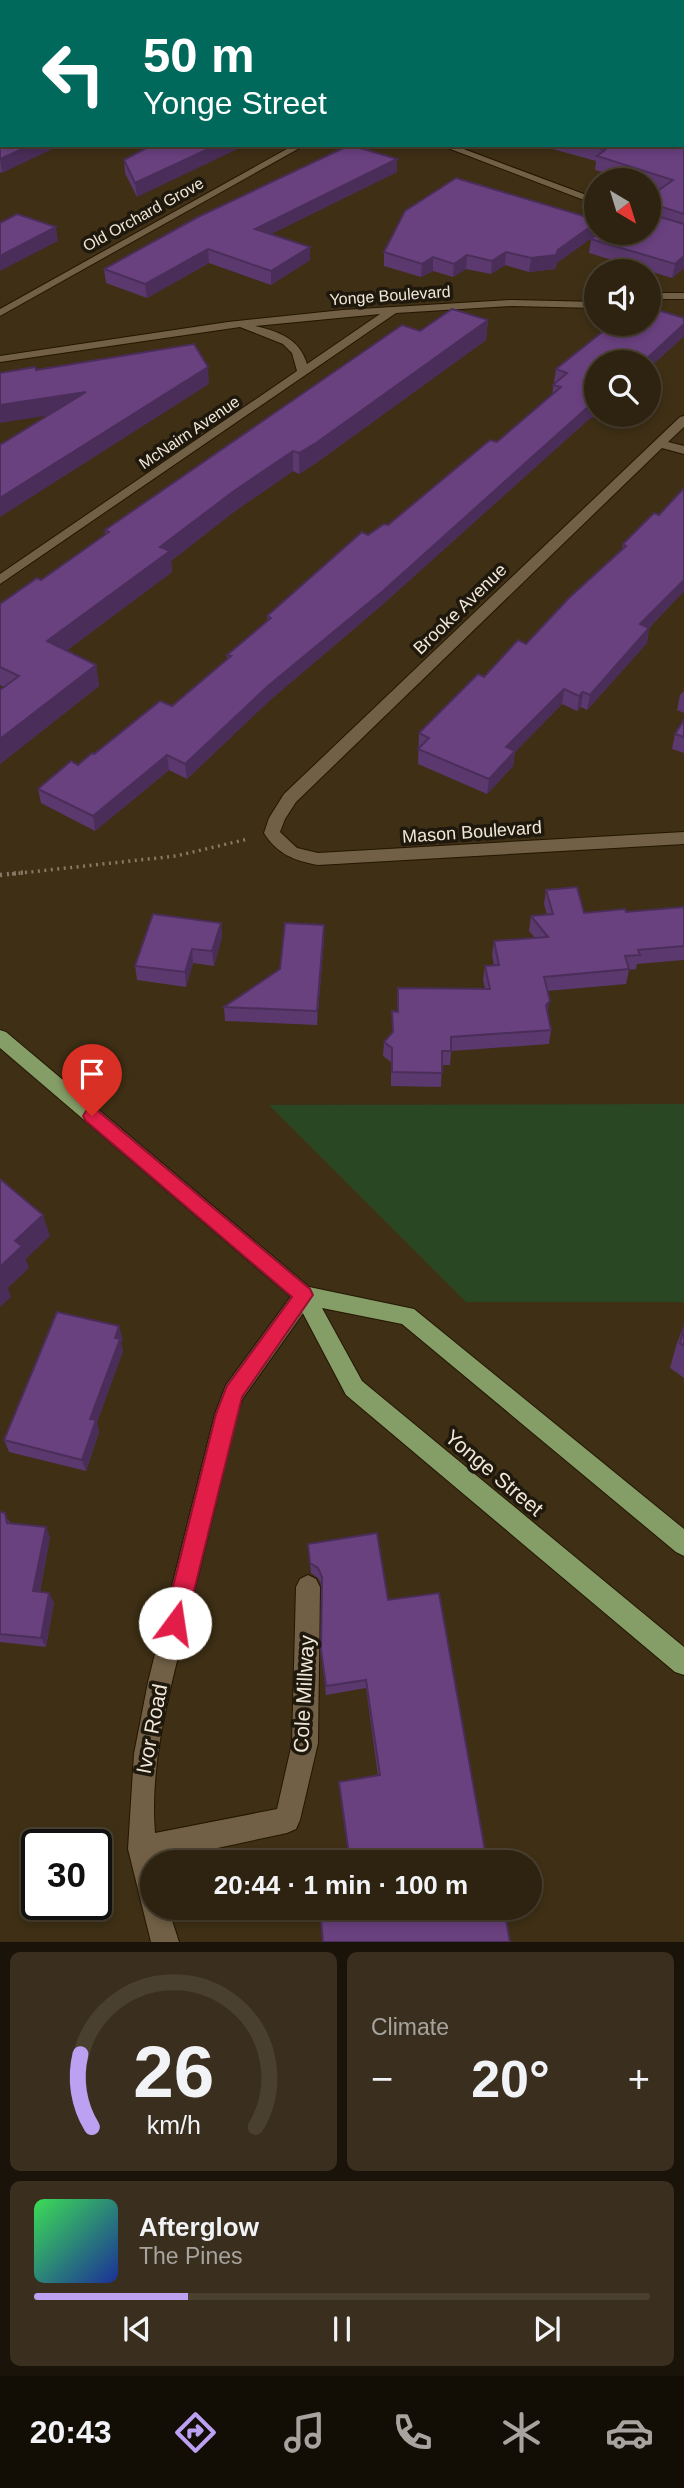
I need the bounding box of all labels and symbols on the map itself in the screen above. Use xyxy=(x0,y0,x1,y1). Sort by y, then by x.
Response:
north arrow xyxy=(584,168,662,245)
street label: Old Orchard Grove xyxy=(80,174,207,255)
street label: Yonge Boulevard xyxy=(329,283,451,308)
street label: McNairn Avenue xyxy=(136,393,243,472)
street label: Brooke Avenue xyxy=(409,560,511,658)
street label: Mason Boulevard xyxy=(401,817,543,847)
pin xyxy=(62,1044,122,1116)
street label: Yonge Street xyxy=(441,1425,548,1520)
position arrow xyxy=(138,1586,212,1660)
street label: Cole Millway xyxy=(289,1634,318,1753)
street label: Ivor Road xyxy=(132,1682,171,1776)
speed limit sign: 30 xyxy=(21,1829,112,1920)

